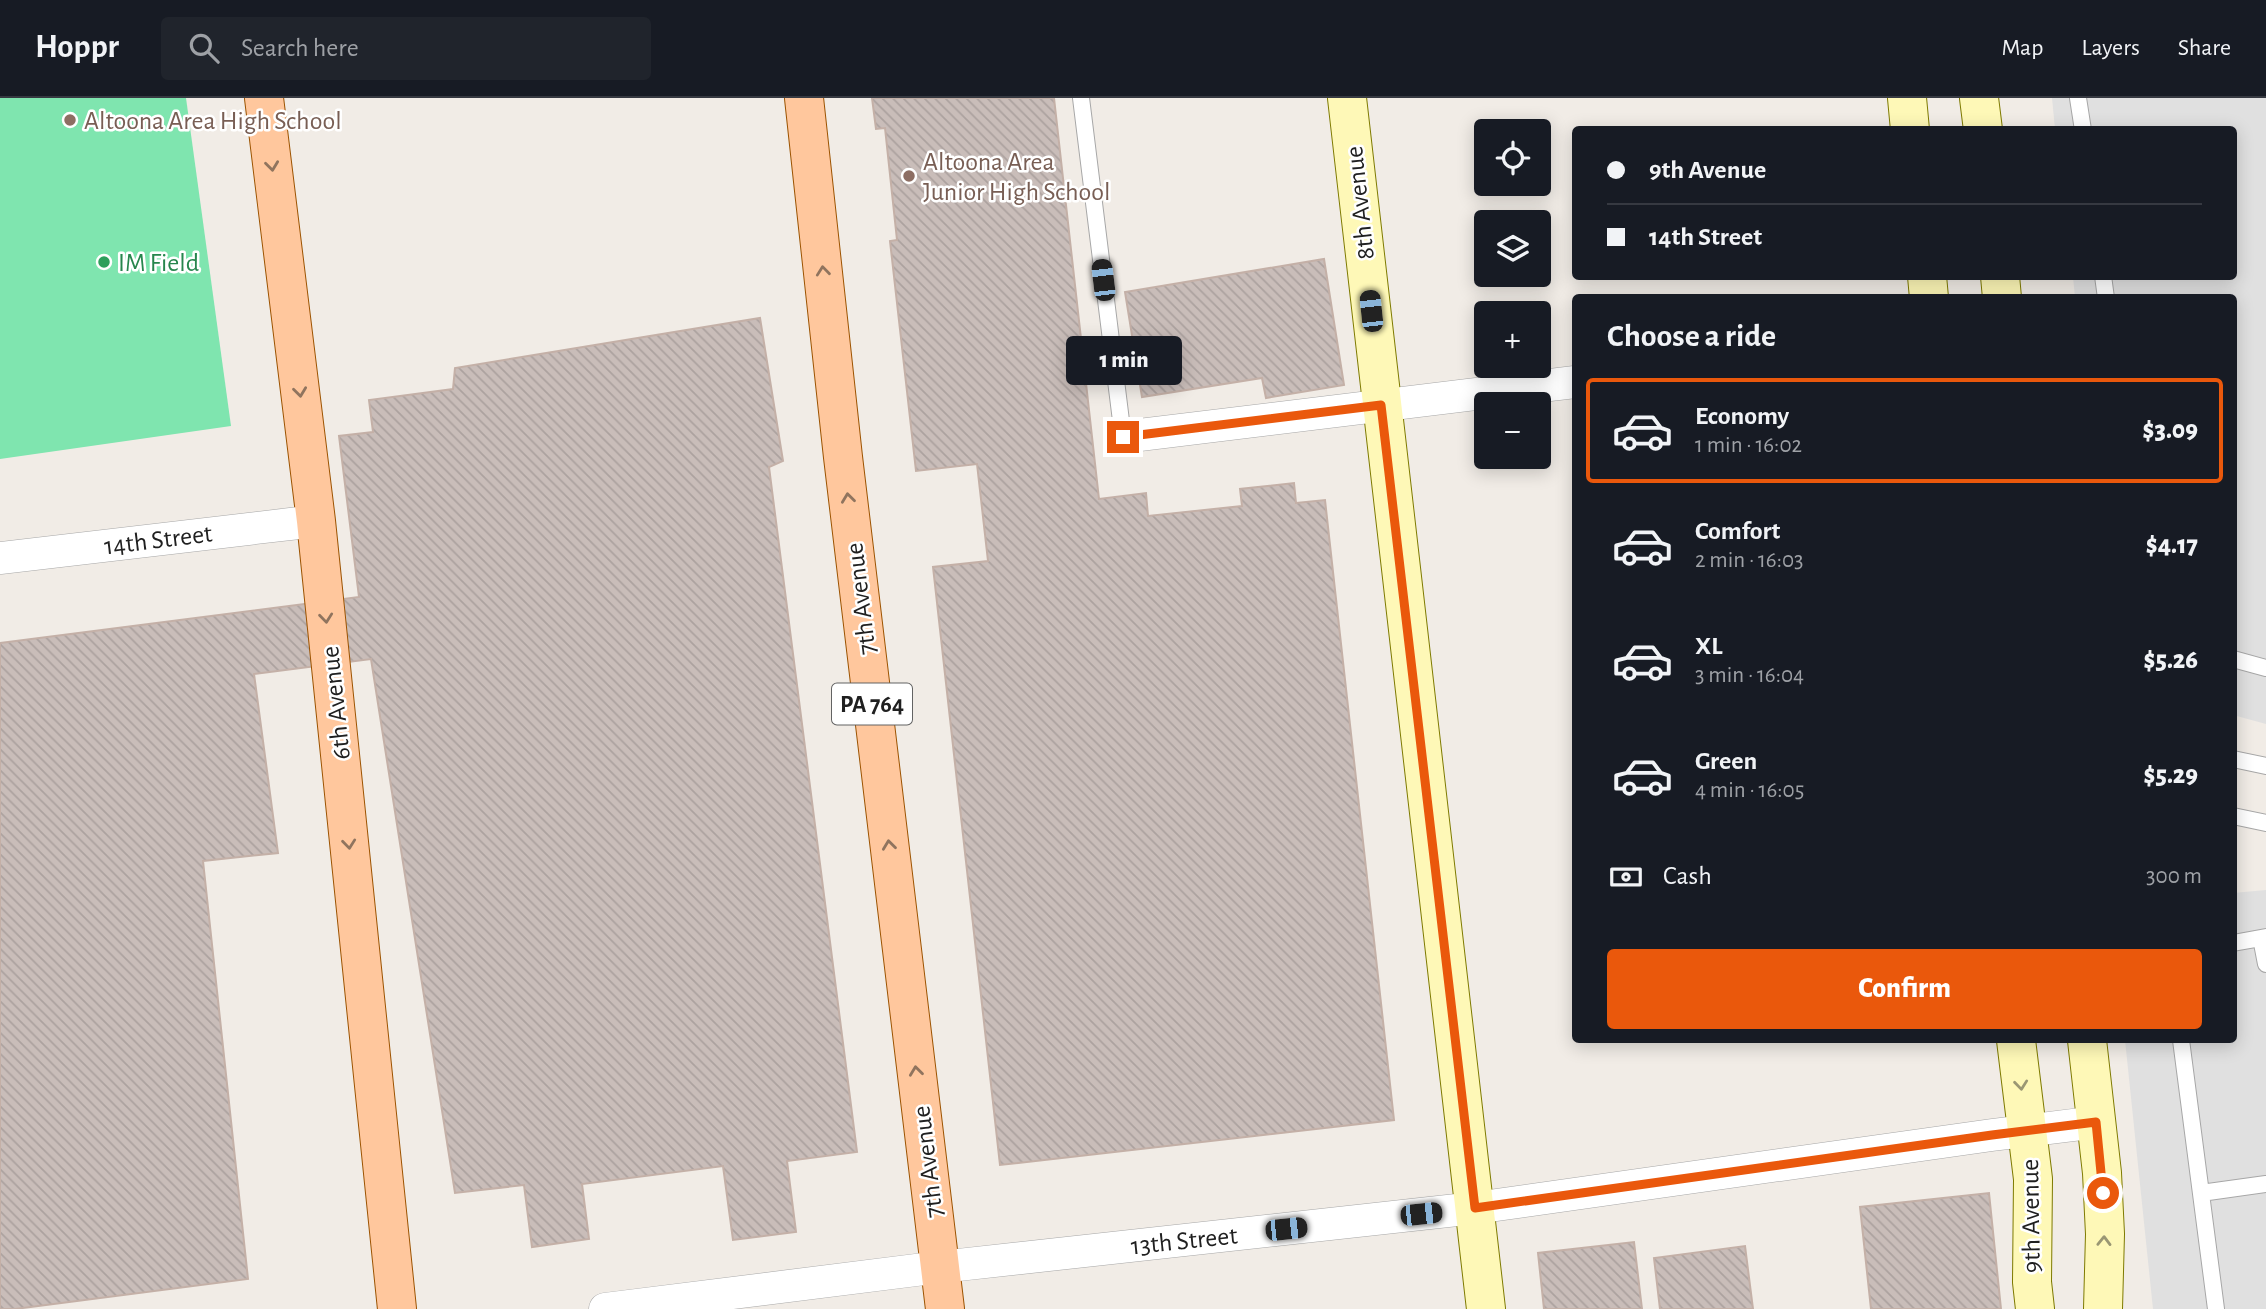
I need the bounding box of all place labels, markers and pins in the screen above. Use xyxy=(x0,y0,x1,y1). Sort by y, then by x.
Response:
place label: Altoona Area High School xyxy=(84,108,342,134)
marker: Altoona Area High School xyxy=(62,112,78,128)
place label: Altoona Area Junior High School xyxy=(923,149,1111,205)
marker: Altoona Area Junior High School xyxy=(901,168,917,184)
place label: IM Field xyxy=(118,250,199,276)
marker: IM Field xyxy=(96,254,112,270)

